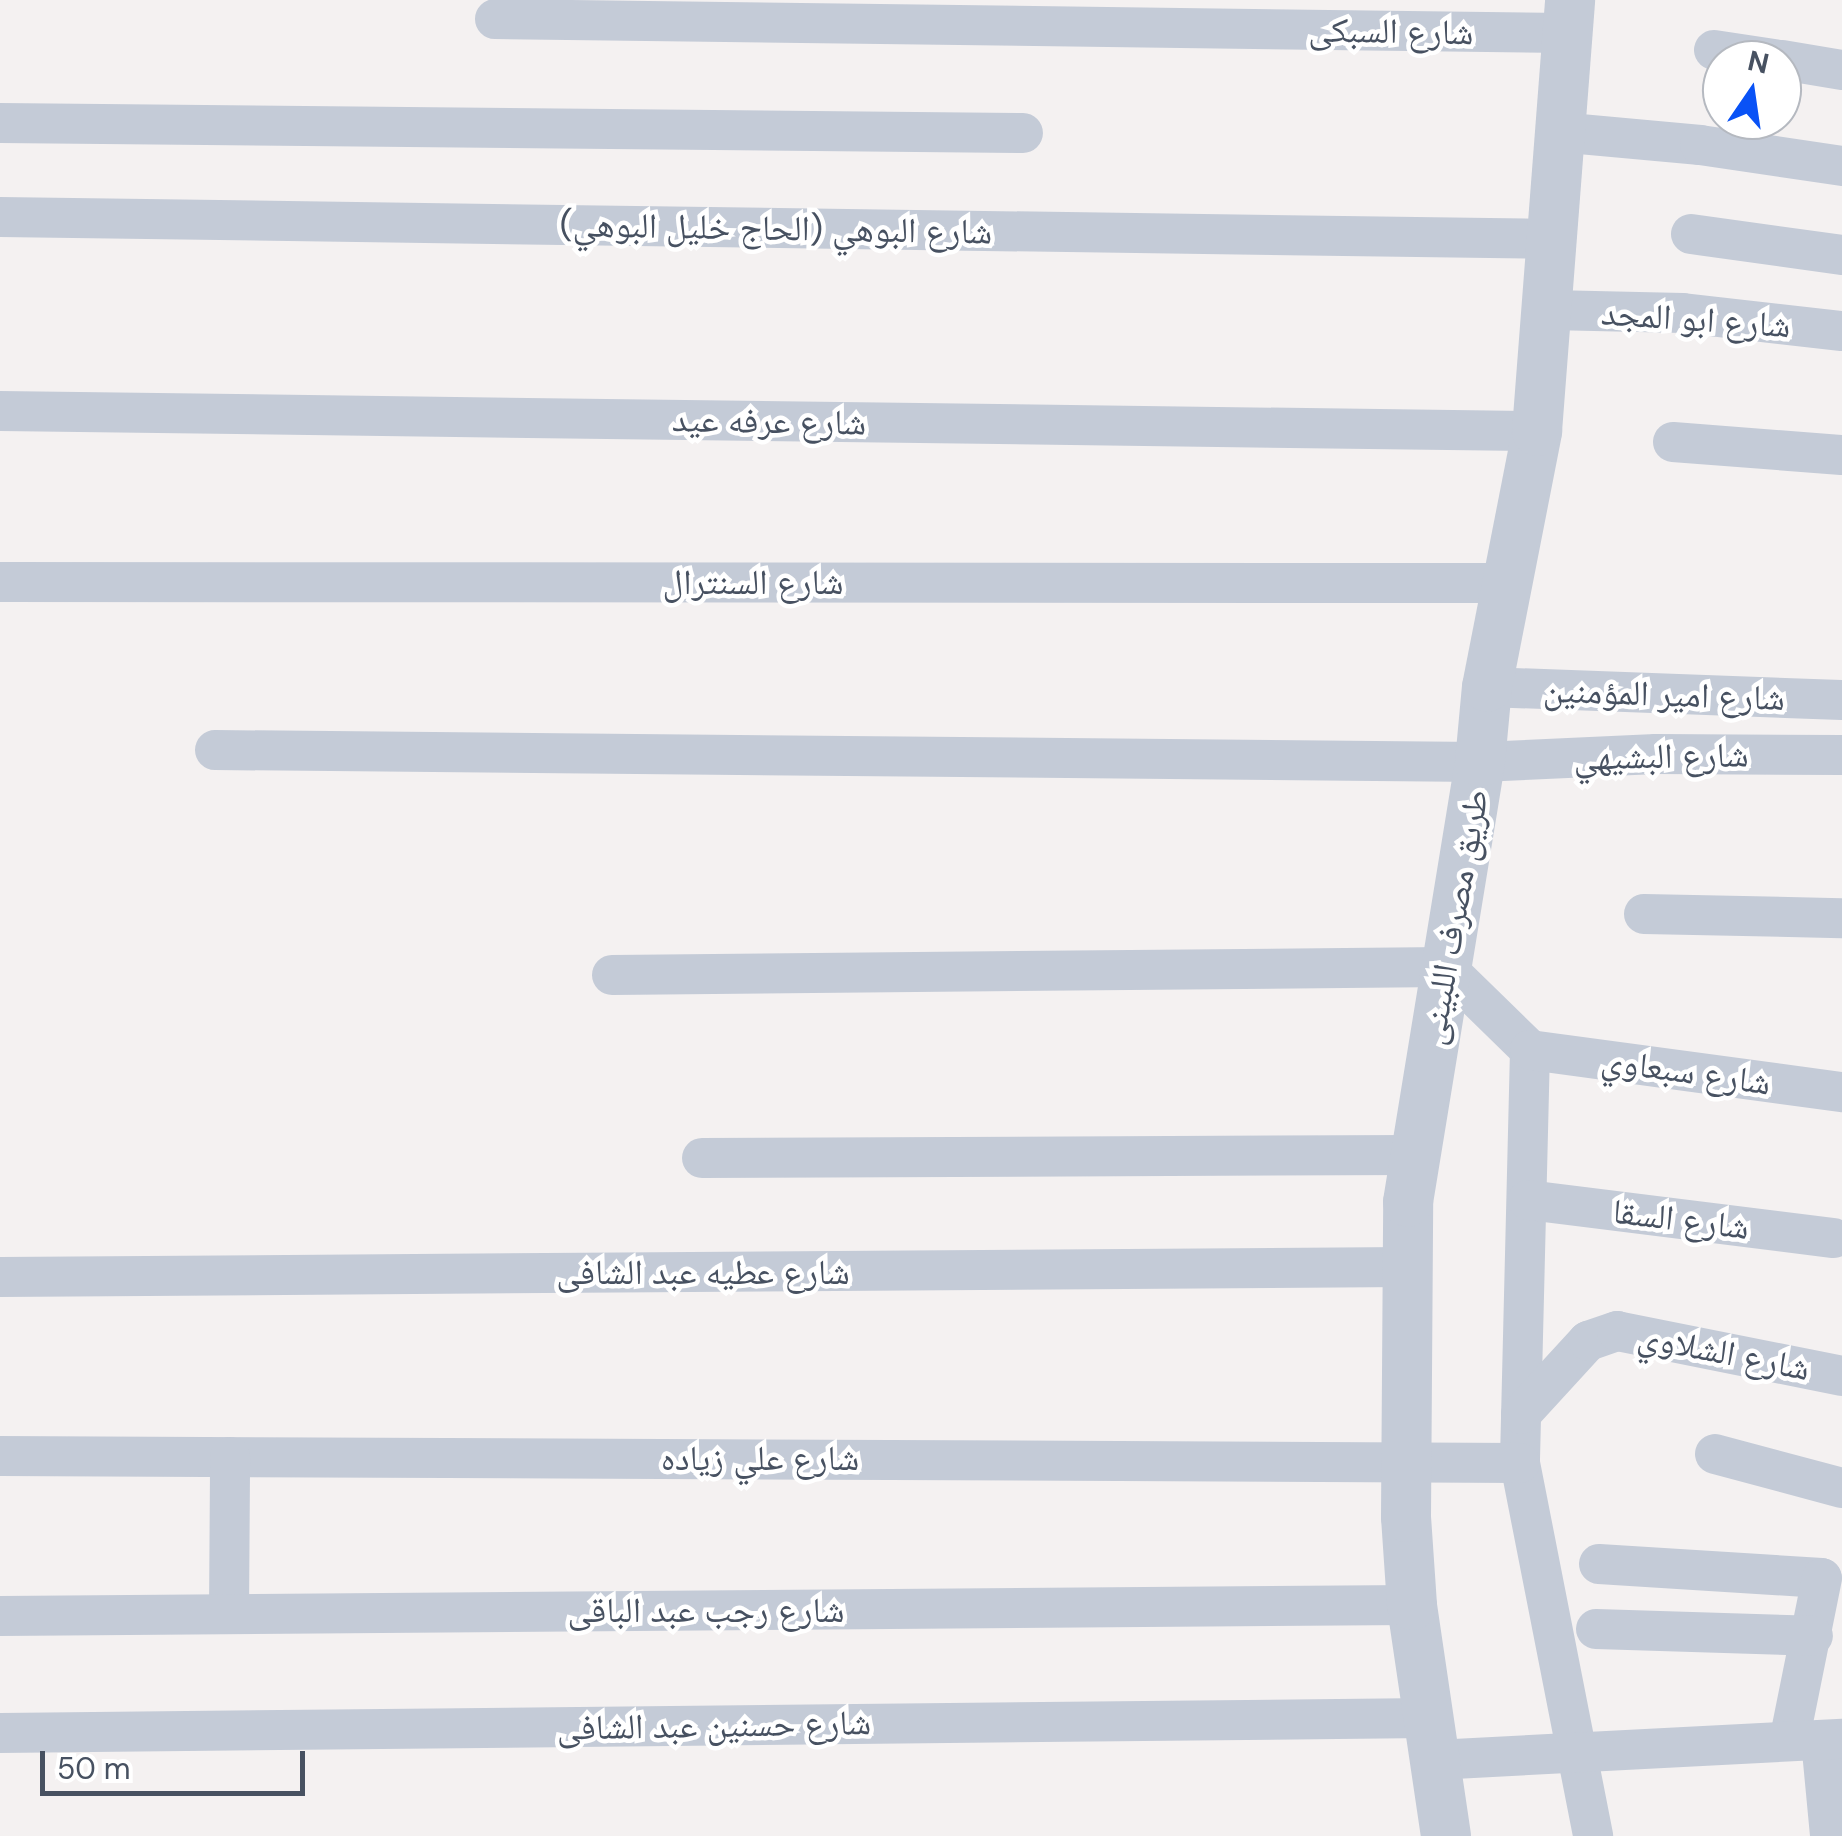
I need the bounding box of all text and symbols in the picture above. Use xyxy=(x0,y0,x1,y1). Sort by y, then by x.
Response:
street label: شارع السبكى xyxy=(1308,9,1474,53)
north arrow xyxy=(1702,40,1802,140)
text: N xyxy=(1744,42,1773,83)
street label: شارع البوهي (الحاج خليل البوهي) xyxy=(559,203,993,253)
street label: شارع ابو المجد xyxy=(1600,291,1792,347)
street label: شارع عرفه عيد xyxy=(671,398,867,444)
street label: شارع السنترال xyxy=(663,561,843,603)
street label: شارع امير المؤمنين xyxy=(1542,669,1786,719)
street label: شارع البشيهي xyxy=(1573,733,1749,779)
street label: طريق مصرف اللبينى xyxy=(1411,786,1497,1048)
street label: شارع سبعاوي xyxy=(1599,1038,1773,1104)
street label: شارع السقا xyxy=(1610,1190,1752,1248)
street label: شارع عطيه عبد الشافى xyxy=(556,1251,850,1293)
street label: شارع الشلاوي xyxy=(1635,1315,1813,1389)
street label: شارع علي زياده xyxy=(661,1437,859,1479)
street label: شارع رجب عبد الباقى xyxy=(568,1589,844,1631)
street label: شارع حسنين عبد الشافى xyxy=(557,1701,871,1749)
scale bar xyxy=(45,1731,310,1793)
text: 50 m xyxy=(57,1749,131,1788)

